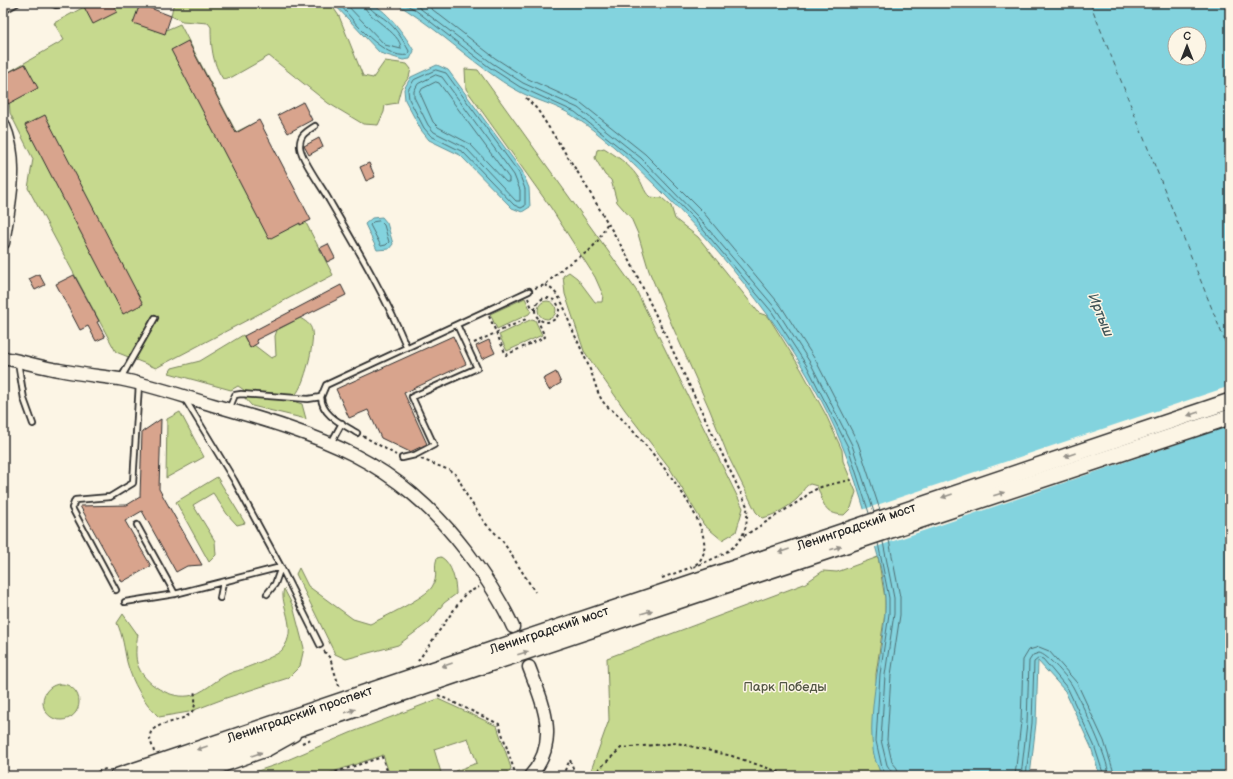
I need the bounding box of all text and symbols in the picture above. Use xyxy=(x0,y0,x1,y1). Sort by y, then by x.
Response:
north arrow xyxy=(1167,26,1207,66)
text: С xyxy=(1183,30,1191,43)
water label: Иртыш xyxy=(1085,291,1117,340)
one-way arrow xyxy=(1187,411,1199,417)
one-way arrow xyxy=(1063,452,1075,458)
one-way arrow xyxy=(994,491,1006,497)
one-way arrow xyxy=(940,493,952,499)
street label: Ленинградский мост xyxy=(794,499,918,555)
one-way arrow xyxy=(831,545,843,551)
one-way arrow xyxy=(777,548,789,554)
street label: Ленинградский мост xyxy=(487,603,611,658)
one-way arrow xyxy=(641,608,653,614)
one-way arrow xyxy=(518,650,530,656)
one-way arrow xyxy=(441,662,453,668)
park label: Парк Победы xyxy=(743,679,827,695)
street label: Ленинградский проспект xyxy=(224,682,375,747)
one-way arrow xyxy=(345,708,357,714)
one-way arrow xyxy=(196,745,208,751)
one-way arrow xyxy=(251,750,263,756)

